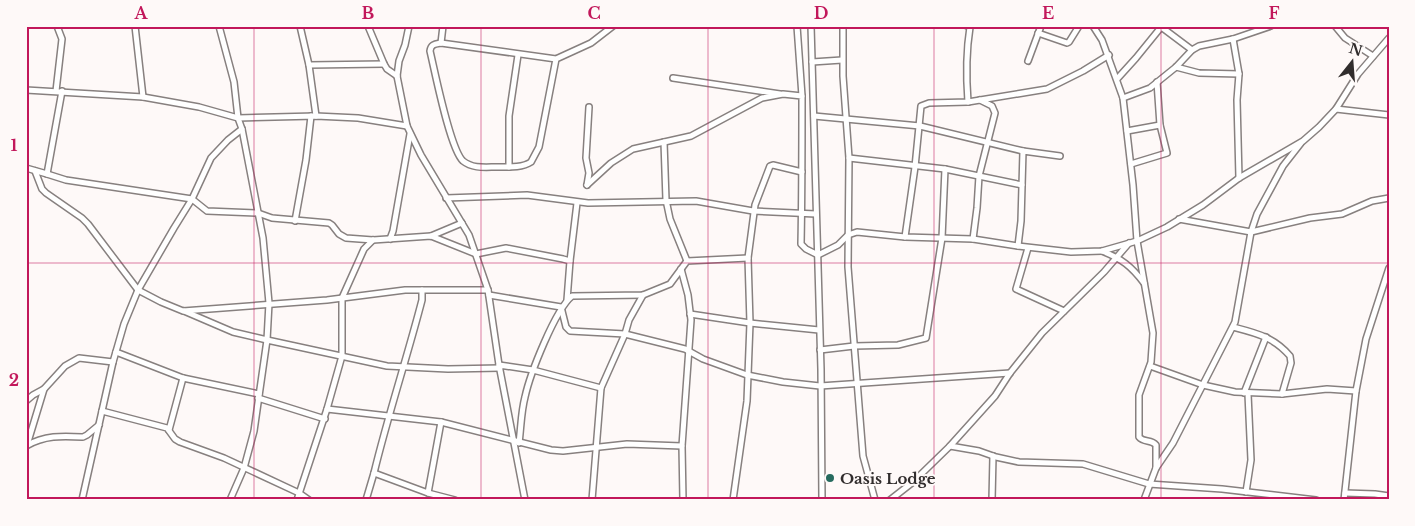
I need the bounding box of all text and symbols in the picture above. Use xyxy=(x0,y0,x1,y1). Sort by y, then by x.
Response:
text: A xyxy=(134,3,149,23)
text: B xyxy=(362,3,375,23)
text: C xyxy=(587,3,601,23)
text: D xyxy=(814,3,828,23)
text: E xyxy=(1042,3,1054,23)
text: F xyxy=(1268,3,1280,23)
north arrow xyxy=(1328,38,1378,88)
text: N xyxy=(1347,39,1365,60)
text: 1 xyxy=(11,135,18,155)
text: 2 xyxy=(9,370,19,390)
place label: Oasis Lodge xyxy=(840,469,936,488)
marker: Oasis Lodge xyxy=(824,472,836,484)

